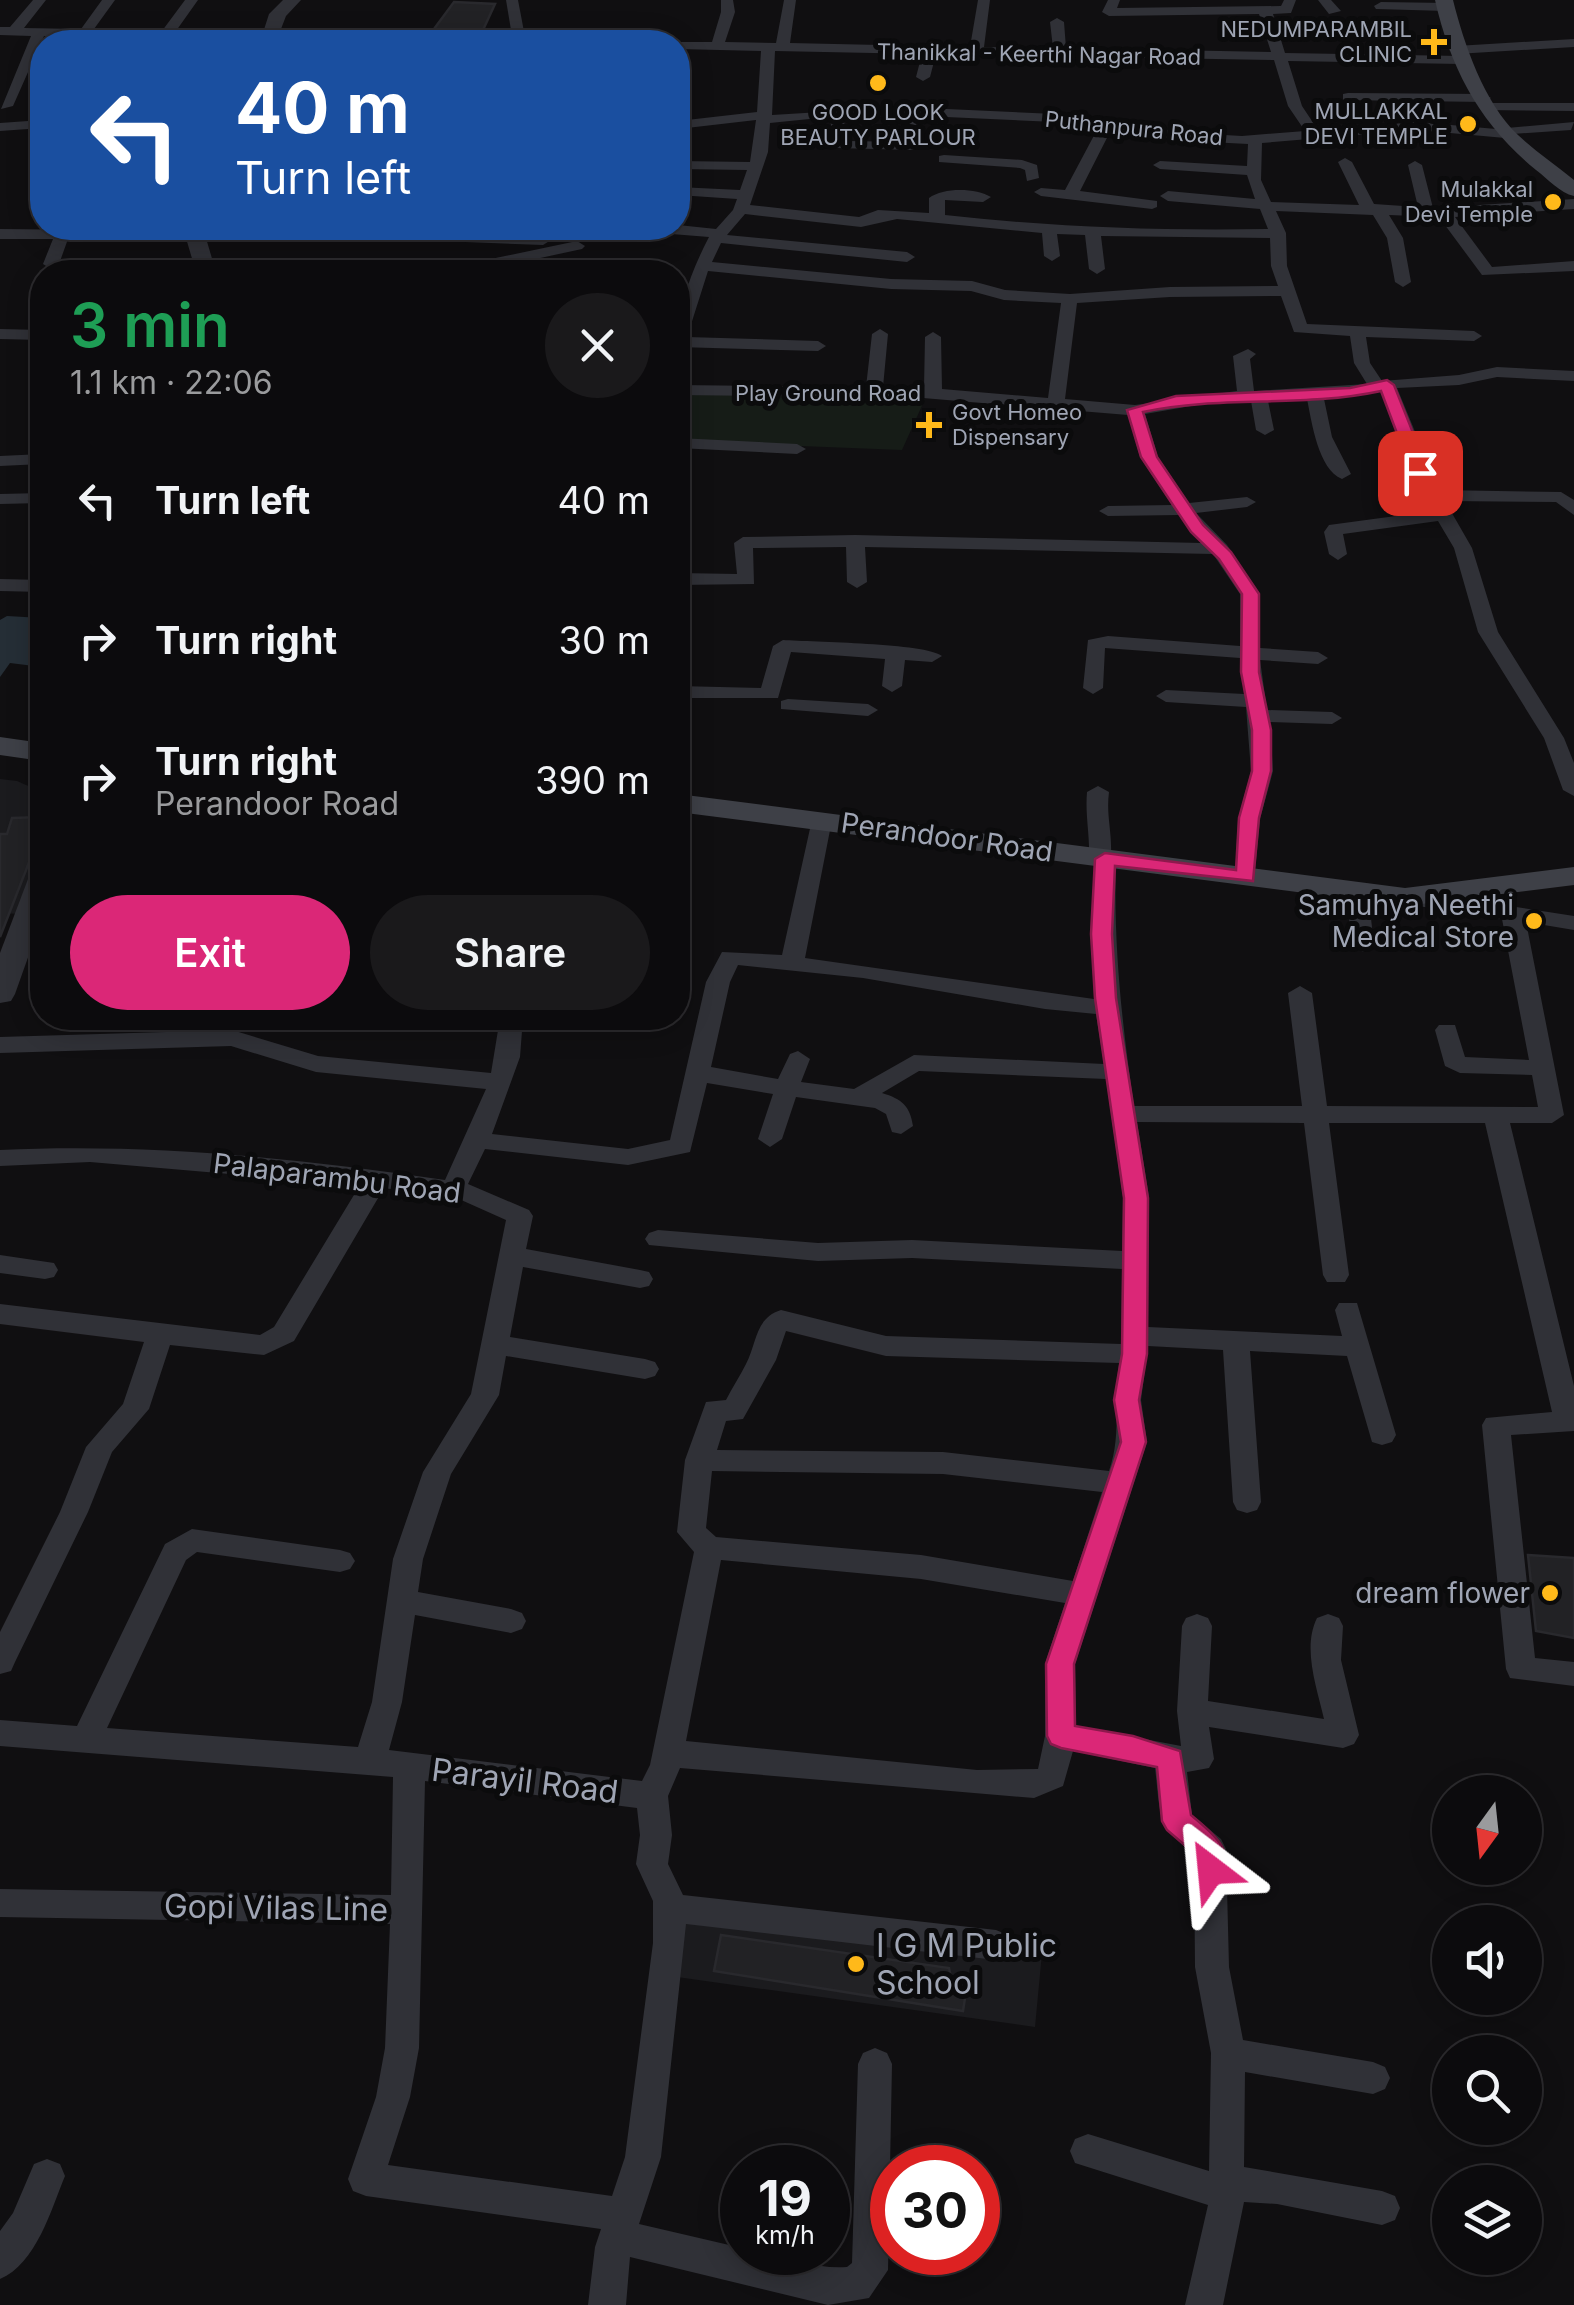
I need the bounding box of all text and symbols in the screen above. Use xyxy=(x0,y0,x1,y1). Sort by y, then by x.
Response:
place label: NEDUMPARAMBIL CLINIC xyxy=(1221,16,1412,67)
marker: NEDUMPARAMBIL CLINIC xyxy=(1421,29,1447,55)
street label: Thanikkal - Keerthi Nagar Road xyxy=(877,38,1201,70)
text: 40 m xyxy=(235,65,410,150)
icon: left xyxy=(70,70,200,200)
marker: GOOD LOOK BEAUTY PARLOUR xyxy=(867,72,889,94)
place label: MULLAKKAL DEVI TEMPLE xyxy=(1305,98,1448,149)
place label: GOOD LOOK BEAUTY PARLOUR xyxy=(780,99,976,150)
street label: Puthanpura Road xyxy=(1044,106,1224,150)
marker: MULLAKKAL DEVI TEMPLE xyxy=(1457,113,1479,135)
text: Turn left xyxy=(235,150,411,205)
place label: Mulakkal Devi Temple xyxy=(1405,176,1533,227)
marker: Mulakkal Devi Temple xyxy=(1542,191,1564,213)
text: 3 min xyxy=(70,289,230,361)
button: close xyxy=(545,293,650,398)
text: 1.1 km · 22:06 xyxy=(70,363,273,402)
street label: Play Ground Road xyxy=(735,380,921,406)
place label: Govt Homeo Dispensary xyxy=(952,399,1082,450)
marker: Govt Homeo Dispensary xyxy=(916,412,942,438)
pin xyxy=(1378,431,1463,516)
icon: arrive xyxy=(1393,446,1448,501)
icon: left xyxy=(70,473,125,528)
text: Turn left xyxy=(155,477,310,523)
text: 40 m xyxy=(558,477,650,523)
icon: right xyxy=(70,613,125,668)
text: Turn right xyxy=(155,617,337,663)
text: 30 m xyxy=(559,617,650,663)
text: Turn right xyxy=(155,738,337,784)
icon: right xyxy=(70,753,125,808)
text: 390 m xyxy=(535,757,650,803)
text: Perandoor Road xyxy=(155,784,399,823)
street label: Perandoor Road xyxy=(839,805,1055,869)
place label: Samuhya Neethi Medical Store xyxy=(1298,888,1514,954)
button: Exit xyxy=(70,895,350,1010)
button: Share xyxy=(370,895,650,1010)
marker: Samuhya Neethi Medical Store xyxy=(1523,910,1545,932)
street label: Palaparambu Road xyxy=(211,1146,463,1210)
place label: dream flower xyxy=(1355,1576,1530,1610)
marker: dream flower xyxy=(1539,1582,1561,1604)
street label: Parayil Road xyxy=(430,1750,621,1811)
north arrow xyxy=(1432,1775,1542,1885)
map controls xyxy=(1432,1775,1542,2275)
position arrow xyxy=(1159,1818,1263,1922)
street label: Gopi Vilas Line xyxy=(164,1886,388,1929)
button: sound xyxy=(1432,1905,1542,2015)
place label: I G M Public School xyxy=(876,1926,1057,2002)
marker: I G M Public School xyxy=(845,1953,867,1975)
button: search xyxy=(1432,2035,1542,2145)
speed limit sign: 30 xyxy=(870,2145,1000,2275)
button: layers xyxy=(1432,2165,1542,2275)
text: 19 xyxy=(758,2168,812,2228)
text: km/h xyxy=(755,2220,815,2250)

